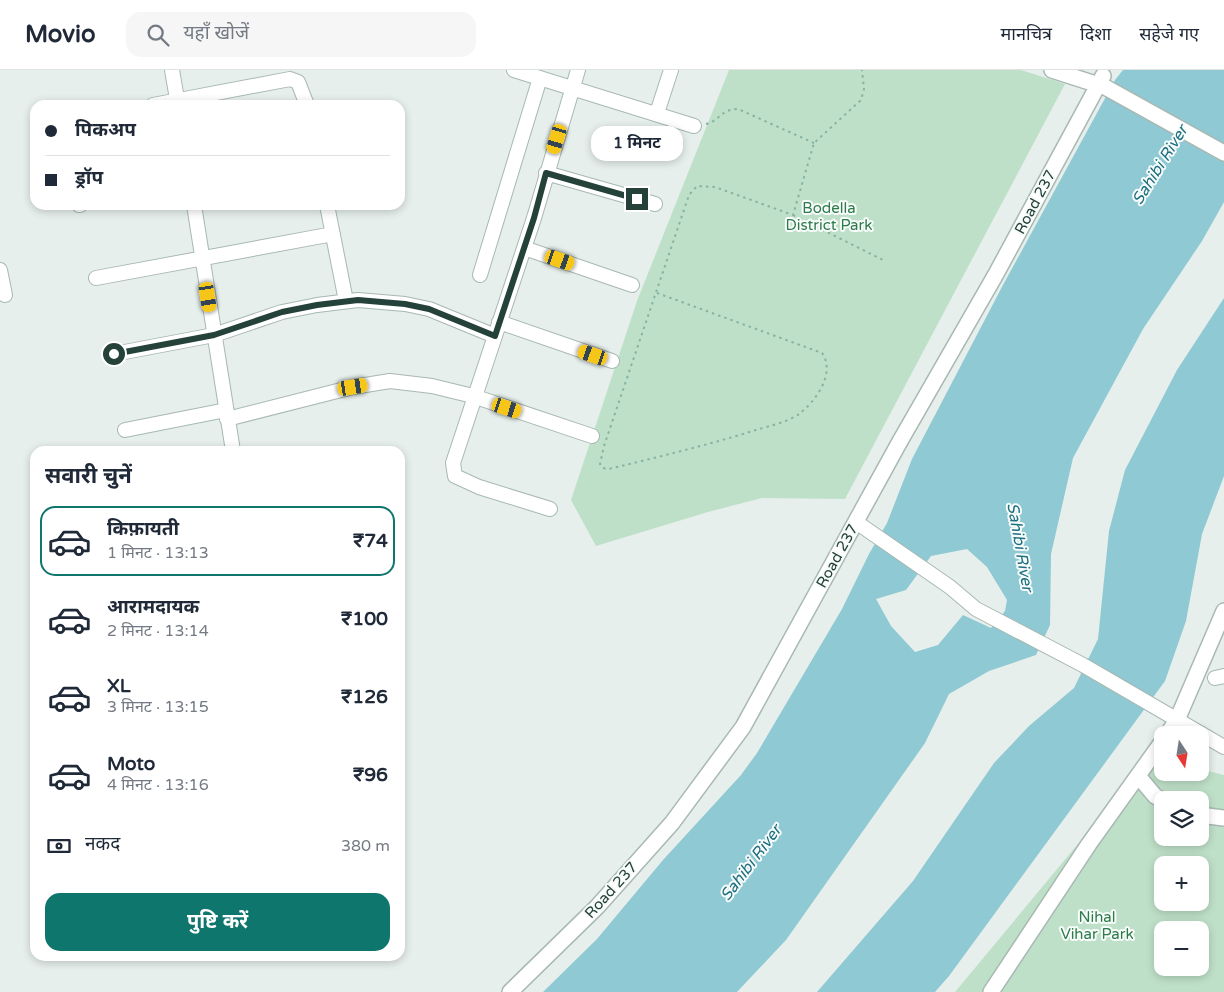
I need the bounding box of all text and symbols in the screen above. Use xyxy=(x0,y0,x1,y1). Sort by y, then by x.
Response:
search box xyxy=(126,12,476,57)
text: Movio xyxy=(25,20,96,49)
icon: search xyxy=(144,21,172,49)
text: यहाँ खोजें xyxy=(184,22,249,44)
text: मानचित्र xyxy=(1001,23,1052,45)
text: दिशा xyxy=(1080,23,1111,45)
text: सहेजे गए xyxy=(1139,23,1199,45)
text: पिकअप xyxy=(75,119,136,141)
water label: Sahibi River xyxy=(1128,120,1193,208)
car xyxy=(545,122,568,156)
callout: 1 मिनट xyxy=(591,126,683,162)
text: 1 मिनट xyxy=(613,133,661,153)
text: ड्रॉप xyxy=(75,167,103,189)
street label: Road 237 xyxy=(1011,167,1059,237)
route end xyxy=(626,188,648,210)
park label: Bodella District Park xyxy=(786,199,872,234)
car xyxy=(543,248,576,272)
car xyxy=(198,281,217,313)
route start xyxy=(103,343,125,365)
car xyxy=(576,343,609,367)
car xyxy=(337,377,368,397)
car xyxy=(490,396,523,420)
text: सवारी चुनें xyxy=(45,463,132,489)
water label: Sahibi River xyxy=(1002,501,1038,595)
text: किफ़ायती xyxy=(107,518,179,540)
icon: car xyxy=(47,519,92,564)
street label: Road 237 xyxy=(812,521,862,591)
text: ₹74 xyxy=(353,530,388,552)
text: 1 मिनट · 13:13 xyxy=(107,543,209,563)
text: आरामदायक xyxy=(107,596,199,618)
icon: car xyxy=(47,597,92,642)
text: ₹100 xyxy=(341,608,388,630)
text: 2 मिनट · 13:14 xyxy=(107,621,209,641)
icon: car xyxy=(47,675,92,720)
text: XL xyxy=(107,675,131,697)
text: ₹126 xyxy=(341,686,388,708)
text: 3 मिनट · 13:15 xyxy=(107,697,209,717)
north arrow xyxy=(1154,726,1209,781)
map controls xyxy=(1154,726,1209,976)
icon: car xyxy=(47,753,92,798)
text: Moto xyxy=(107,753,155,775)
text: ₹96 xyxy=(353,764,388,786)
text: 4 मिनट · 13:16 xyxy=(107,775,209,795)
button: layers xyxy=(1154,791,1209,846)
water label: Sahibi River xyxy=(716,820,787,905)
icon: cash xyxy=(45,832,73,860)
text: नकद xyxy=(85,833,120,855)
text: 380 m xyxy=(341,836,390,856)
button: + xyxy=(1154,856,1209,911)
street label: Road 237 xyxy=(581,858,641,922)
button: पुष्टि करें xyxy=(45,893,390,951)
park label: Nihal Vihar Park xyxy=(1060,908,1134,943)
button: − xyxy=(1154,921,1209,976)

